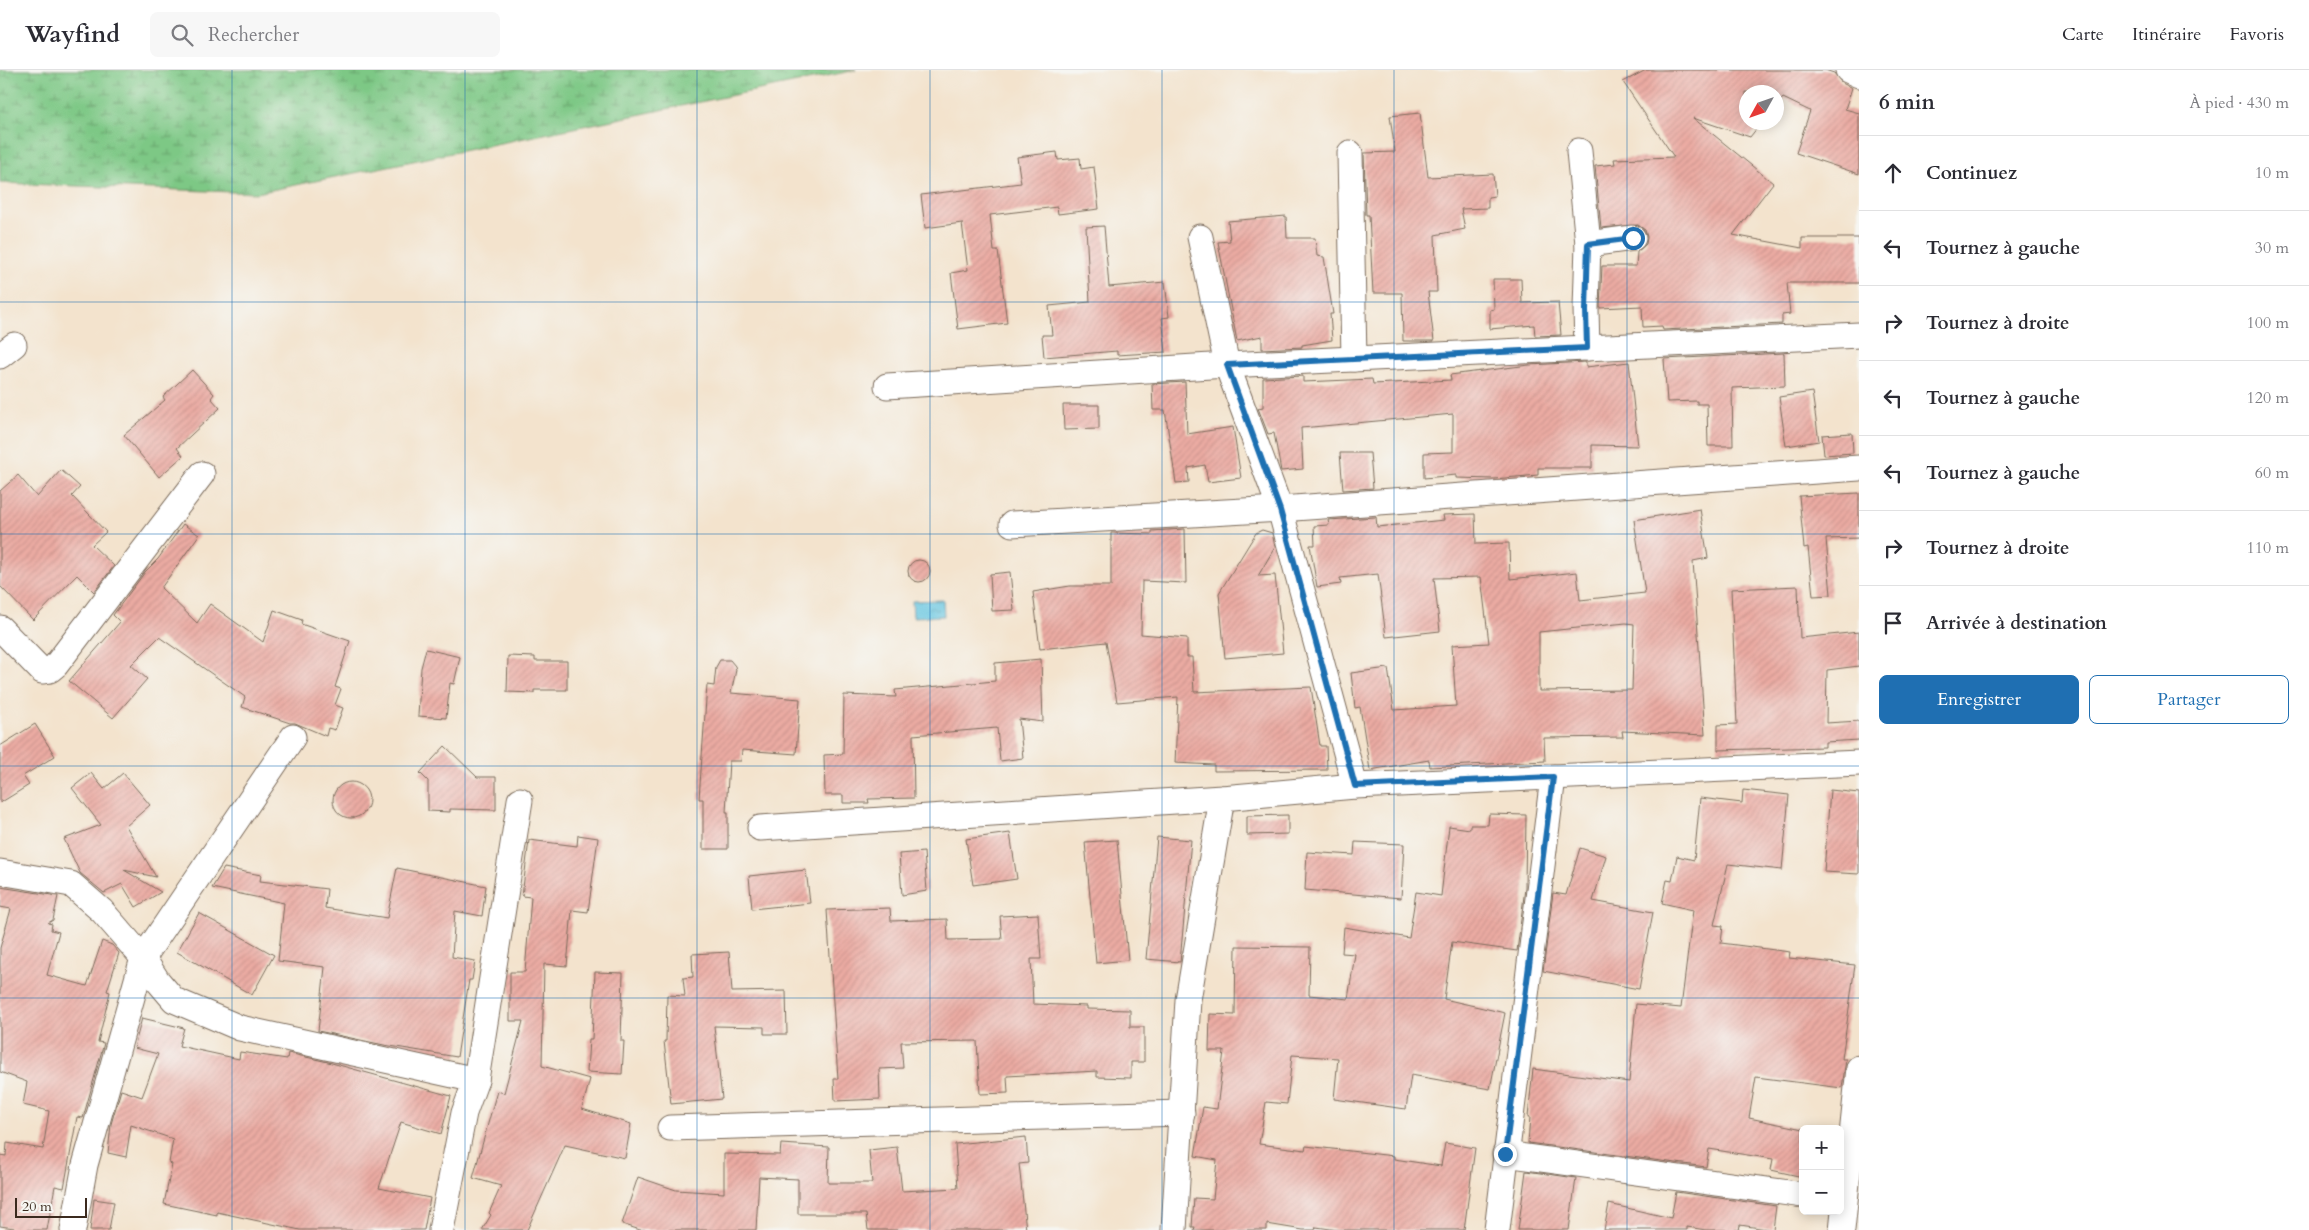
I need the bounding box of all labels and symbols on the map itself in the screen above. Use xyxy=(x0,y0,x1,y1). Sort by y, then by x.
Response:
north arrow xyxy=(1739,85,1784,130)
route start xyxy=(1622,227,1645,250)
route end xyxy=(1494,1143,1517,1166)
scale bar xyxy=(15,1195,88,1218)

